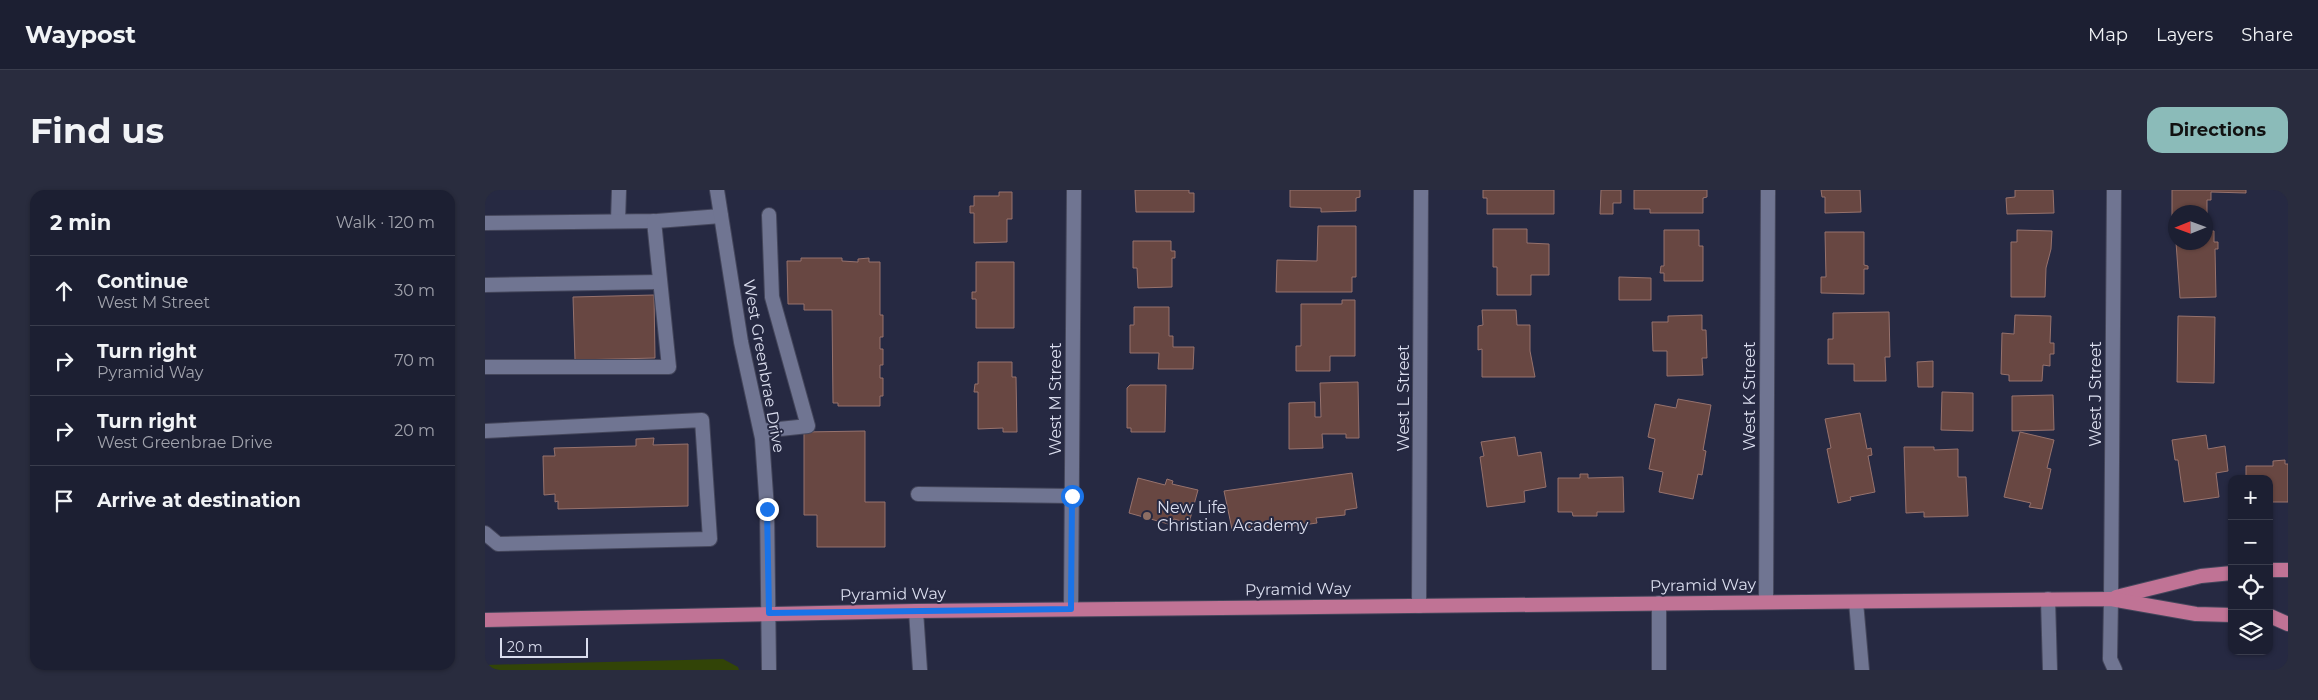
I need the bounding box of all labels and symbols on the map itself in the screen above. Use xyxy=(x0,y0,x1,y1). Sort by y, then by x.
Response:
north arrow xyxy=(2168,205,2213,250)
street label: West Greenbrae Drive xyxy=(739,278,789,454)
street label: West K Street xyxy=(1740,341,1759,451)
street label: West J Street xyxy=(2086,341,2105,447)
street label: West M Street xyxy=(1046,342,1065,455)
street label: West L Street xyxy=(1394,344,1413,452)
route start xyxy=(1061,485,1084,508)
route end xyxy=(756,498,779,521)
place label: New Life Christian Academy xyxy=(1157,498,1309,535)
marker: New Life Christian Academy xyxy=(1141,510,1153,522)
street label: Pyramid Way xyxy=(1650,575,1757,595)
street label: Pyramid Way xyxy=(1245,579,1352,599)
street label: Pyramid Way xyxy=(840,584,947,604)
scale bar xyxy=(500,635,587,658)

